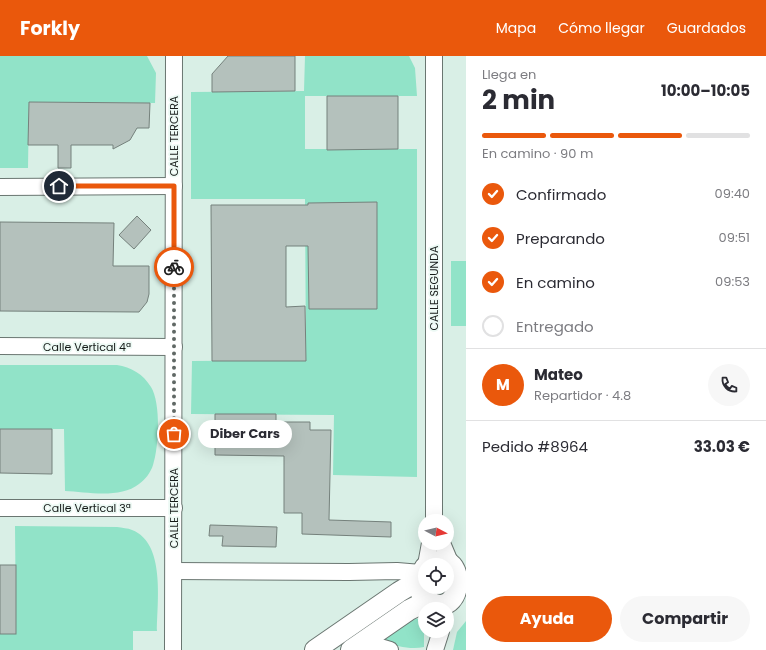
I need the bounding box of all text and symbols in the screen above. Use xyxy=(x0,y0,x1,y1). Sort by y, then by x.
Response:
text: Forkly xyxy=(20,15,80,42)
text: Mapa xyxy=(496,18,536,38)
text: Cómo llegar xyxy=(558,18,645,38)
text: Guardados xyxy=(667,18,746,38)
text: Llega en xyxy=(482,65,536,84)
text: 10:00–10:05 xyxy=(661,80,750,101)
text: 2 min xyxy=(482,82,555,118)
street label: CALLE TERCERA xyxy=(166,95,182,176)
text: En camino · 90 m xyxy=(482,144,593,163)
pin xyxy=(42,169,76,203)
icon: home xyxy=(48,175,70,197)
icon: check xyxy=(482,183,504,205)
text: Confirmado xyxy=(516,184,606,205)
text: 09:40 xyxy=(715,184,750,203)
icon: check xyxy=(482,227,504,249)
text: Preparando xyxy=(516,228,605,249)
text: 09:51 xyxy=(719,228,750,247)
street label: CALLE SEGUNDA xyxy=(426,245,442,331)
courier xyxy=(154,247,194,287)
icon: bike xyxy=(163,256,185,278)
icon: check xyxy=(482,271,504,293)
text: En camino xyxy=(516,272,595,293)
text: 09:53 xyxy=(715,272,750,291)
text: Entregado xyxy=(516,316,594,337)
street label: Calle Vertical 4ª xyxy=(43,339,131,355)
text: Mateo xyxy=(534,364,583,385)
button: phone xyxy=(708,364,750,406)
text: M xyxy=(496,374,510,395)
text: Repartidor · 4.8 xyxy=(534,386,631,405)
pin xyxy=(157,417,191,451)
callout: Diber Cars xyxy=(198,420,292,448)
icon: bag xyxy=(163,423,185,445)
text: Diber Cars xyxy=(210,424,280,443)
text: Pedido #8964 xyxy=(482,436,588,457)
text: 33.03 € xyxy=(694,436,750,457)
street label: CALLE TERCERA xyxy=(166,467,182,548)
street label: Calle Vertical 3ª xyxy=(43,500,131,516)
north arrow xyxy=(418,514,454,550)
map controls xyxy=(418,514,454,638)
button: locate xyxy=(418,558,454,594)
button: Ayuda xyxy=(482,596,612,642)
button: Compartir xyxy=(620,596,750,642)
button: layers xyxy=(418,602,454,638)

